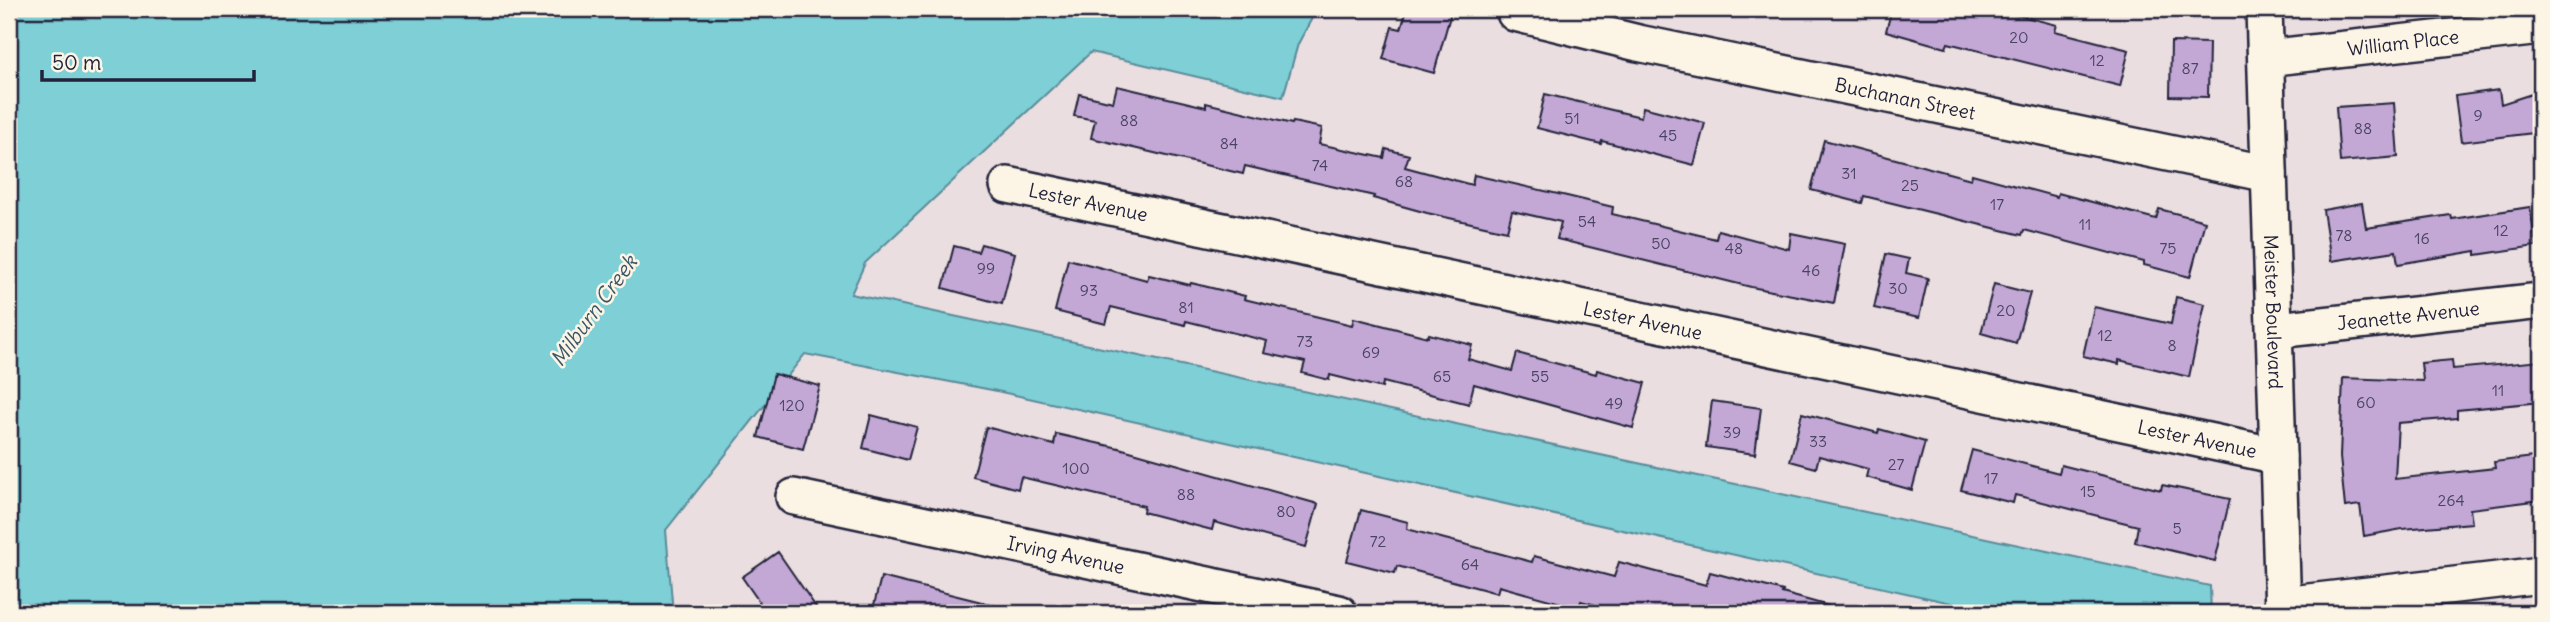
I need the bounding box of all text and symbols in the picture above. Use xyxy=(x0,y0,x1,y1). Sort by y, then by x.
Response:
street label: William Place xyxy=(2346,24,2460,61)
house number: 20 xyxy=(2009,27,2029,47)
scale bar xyxy=(42,38,254,82)
text: 50 m xyxy=(52,49,101,76)
house number: 12 xyxy=(2089,50,2105,70)
house number: 87 xyxy=(2181,58,2199,78)
street label: Buchanan Street xyxy=(1833,72,1978,125)
house number: 9 xyxy=(2473,105,2483,125)
house number: 51 xyxy=(1564,108,1580,128)
house number: 88 xyxy=(1120,110,1138,130)
house number: 88 xyxy=(2354,118,2372,138)
house number: 45 xyxy=(1659,125,1677,145)
house number: 84 xyxy=(1220,133,1238,153)
house number: 74 xyxy=(1312,155,1328,175)
house number: 31 xyxy=(1841,163,1857,183)
house number: 68 xyxy=(1395,171,1413,191)
house number: 25 xyxy=(1901,175,1919,195)
street label: Lester Avenue xyxy=(1026,178,1150,226)
house number: 17 xyxy=(1990,194,2004,214)
house number: 54 xyxy=(1578,211,1596,231)
house number: 11 xyxy=(2079,214,2091,234)
house number: 12 xyxy=(2493,220,2509,240)
house number: 78 xyxy=(2335,225,2353,245)
house number: 16 xyxy=(2414,228,2430,248)
house number: 50 xyxy=(1651,233,1671,253)
street label: Meister Boulevard xyxy=(2259,234,2288,390)
house number: 48 xyxy=(1725,238,1743,258)
house number: 75 xyxy=(2159,238,2177,258)
water label: Milburn Creek xyxy=(544,249,644,372)
house number: 99 xyxy=(977,258,995,278)
house number: 46 xyxy=(1802,260,1820,280)
house number: 30 xyxy=(1888,278,1908,298)
house number: 93 xyxy=(1080,280,1098,300)
street label: Lester Avenue xyxy=(1581,296,1704,345)
street label: Jeanette Avenue xyxy=(2336,296,2481,335)
house number: 81 xyxy=(1178,297,1194,317)
house number: 20 xyxy=(1996,300,2016,320)
house number: 12 xyxy=(2097,325,2113,345)
house number: 73 xyxy=(1297,331,1313,351)
house number: 8 xyxy=(2167,335,2177,355)
house number: 69 xyxy=(1362,342,1380,362)
house number: 65 xyxy=(1433,366,1451,386)
house number: 55 xyxy=(1531,366,1549,386)
house number: 11 xyxy=(2492,380,2504,400)
house number: 60 xyxy=(2356,392,2376,412)
house number: 49 xyxy=(1605,393,1623,413)
house number: 120 xyxy=(779,395,805,415)
street label: Lester Avenue xyxy=(2135,414,2259,463)
house number: 39 xyxy=(1723,422,1741,442)
house number: 33 xyxy=(1809,431,1827,451)
house number: 27 xyxy=(1888,454,1904,474)
house number: 100 xyxy=(1062,458,1090,478)
house number: 17 xyxy=(1984,468,1998,488)
house number: 15 xyxy=(2080,481,2096,501)
house number: 88 xyxy=(1177,484,1195,504)
house number: 264 xyxy=(2437,490,2465,510)
house number: 80 xyxy=(1276,501,1296,521)
house number: 5 xyxy=(2172,518,2182,538)
street label: Irving Avenue xyxy=(1005,531,1127,579)
house number: 72 xyxy=(1370,531,1387,551)
house number: 64 xyxy=(1461,554,1479,574)

